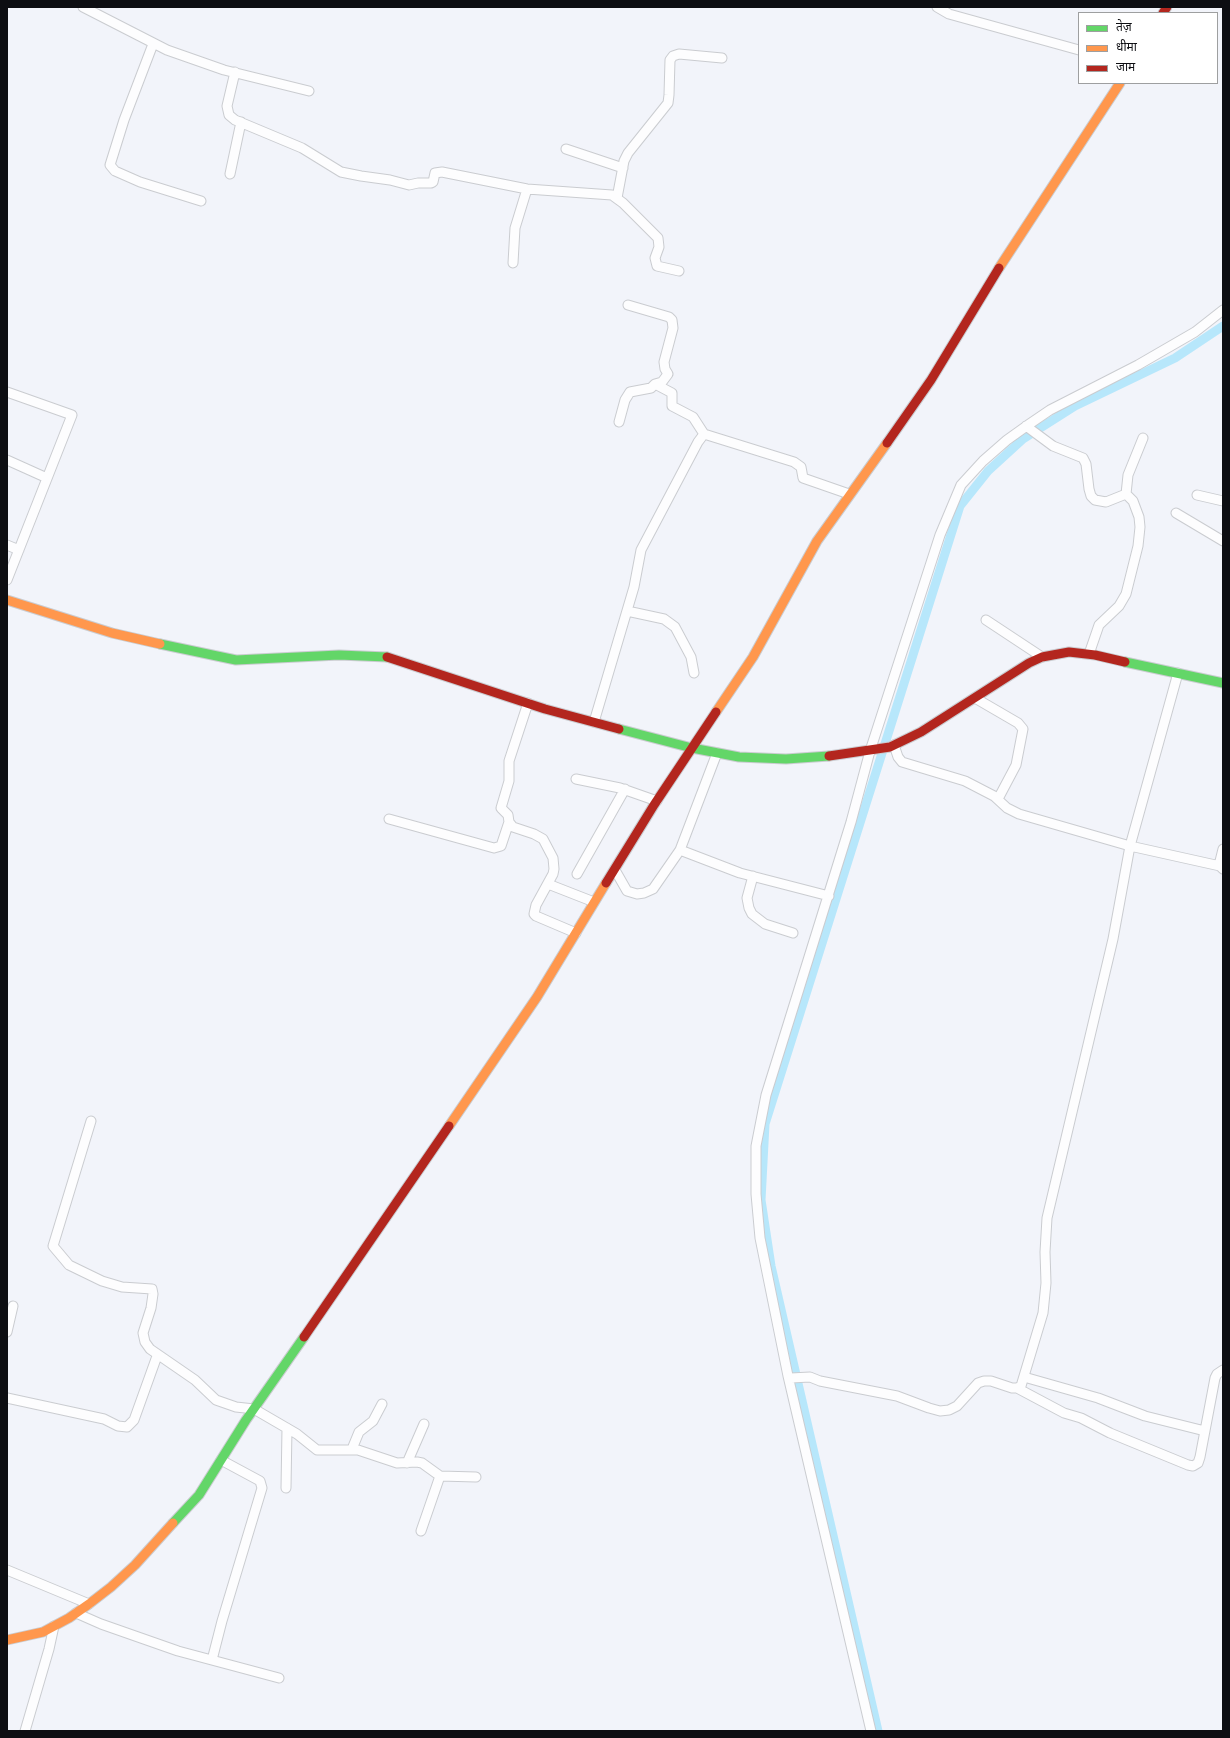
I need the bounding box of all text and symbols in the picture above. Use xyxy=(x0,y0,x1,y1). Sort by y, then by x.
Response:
legend xyxy=(1078,12,1218,84)
text: तेज़ xyxy=(1116,20,1132,34)
text: धीमा xyxy=(1116,40,1137,54)
text: जाम xyxy=(1116,60,1135,74)

